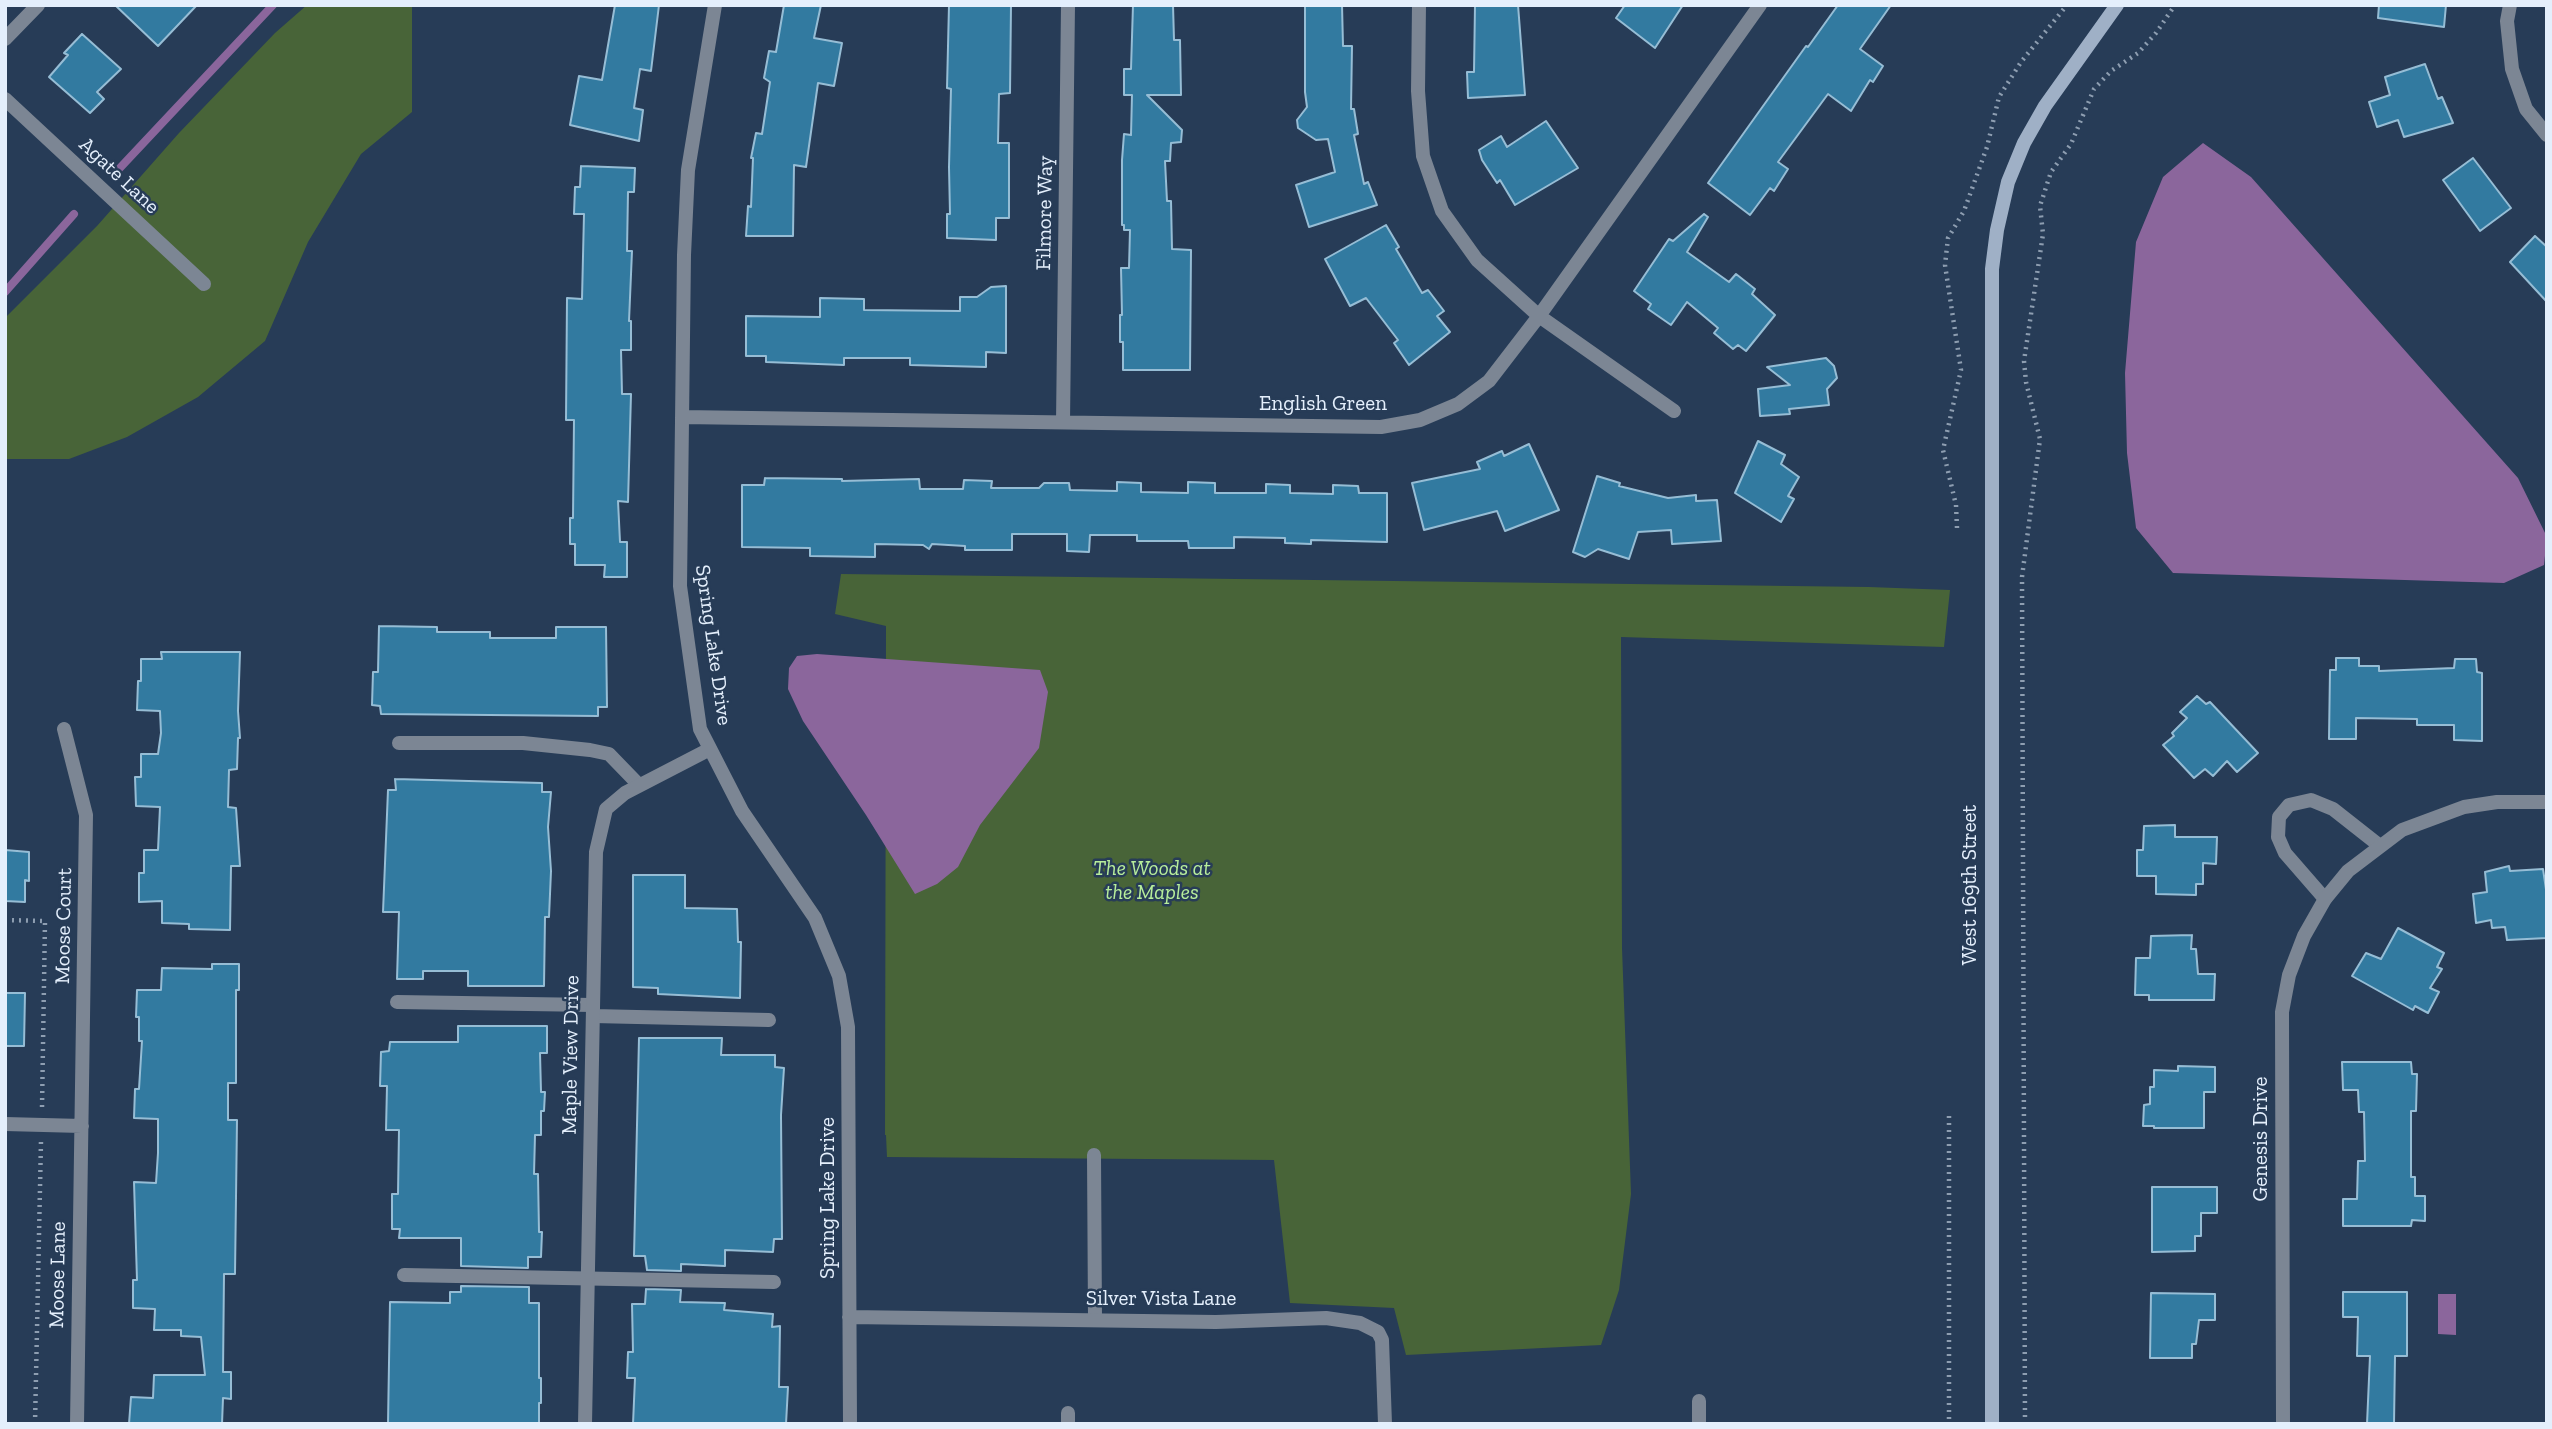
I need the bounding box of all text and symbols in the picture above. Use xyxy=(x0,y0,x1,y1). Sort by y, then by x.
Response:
street label: Agate Lane xyxy=(74,132,164,220)
street label: Filmore Way xyxy=(1031,155,1059,271)
street label: English Green xyxy=(1259,391,1387,417)
street label: Spring Lake Drive xyxy=(689,563,737,727)
street label: West 169th Street xyxy=(1957,805,1983,965)
park label: The Woods at the Maples xyxy=(1093,856,1211,906)
street label: Moose Court xyxy=(50,868,78,984)
street label: Maple View Drive xyxy=(557,975,585,1135)
street label: Genesis Drive xyxy=(2248,1077,2274,1201)
street label: Spring Lake Drive xyxy=(815,1117,841,1279)
street label: Moose Lane xyxy=(44,1221,72,1329)
street label: Silver Vista Lane xyxy=(1086,1286,1236,1312)

